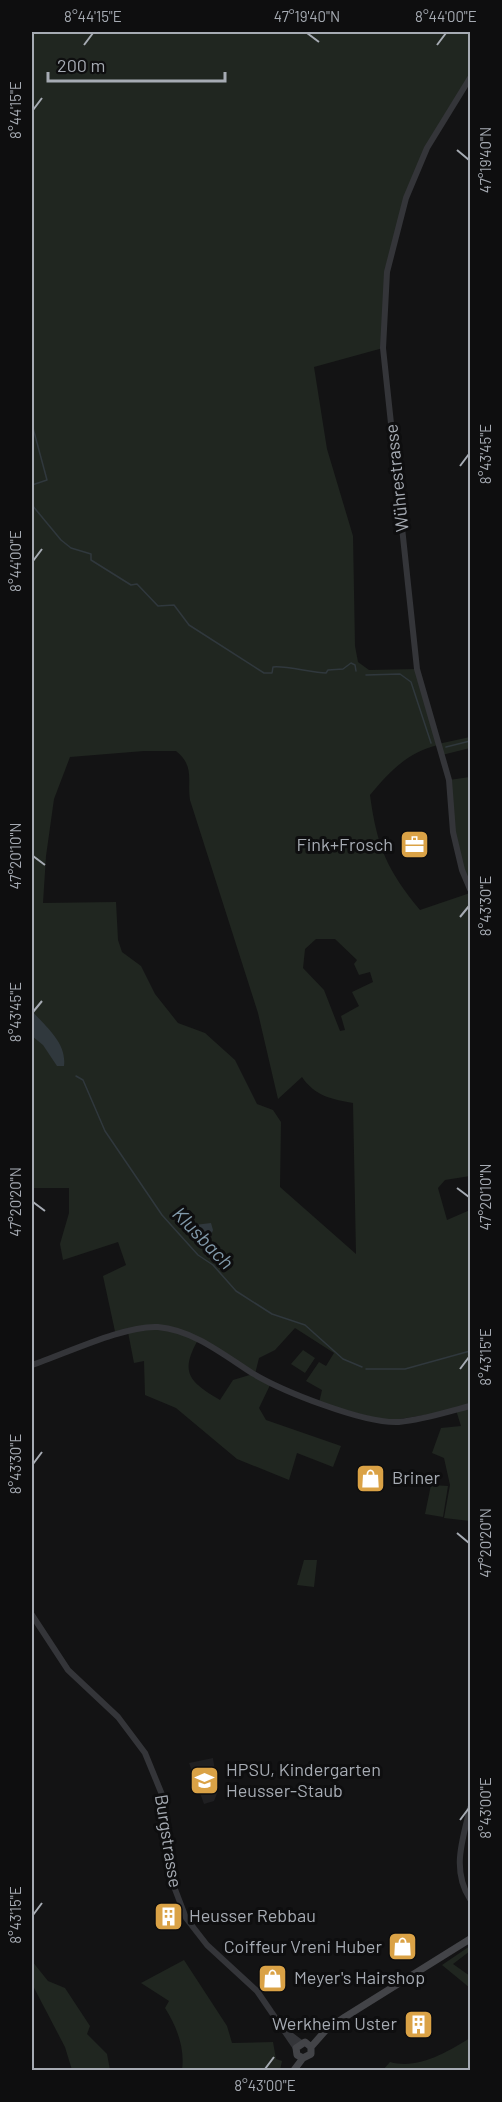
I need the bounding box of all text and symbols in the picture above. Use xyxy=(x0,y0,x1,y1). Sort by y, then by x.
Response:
text: 8°44'15"E xyxy=(64,7,122,25)
text: 47°19'40"N xyxy=(274,7,340,25)
text: 8°44'00"E xyxy=(415,7,477,25)
scale bar xyxy=(48,45,225,83)
text: 200 m xyxy=(57,54,105,76)
text: 8°44'15"E xyxy=(6,81,24,139)
text: 47°19'40"N xyxy=(476,127,494,193)
street label: Wührestrasse xyxy=(379,423,413,533)
text: 8°43'45"E xyxy=(476,424,494,484)
text: 8°44'00"E xyxy=(6,530,24,592)
text: 47°20'10"N xyxy=(6,823,24,889)
office icon: Fink+Frosch xyxy=(398,829,430,861)
place label: Fink+Frosch xyxy=(296,833,393,855)
text: 8°43'30"E xyxy=(476,876,494,936)
text: 8°43'45"E xyxy=(6,982,24,1042)
text: 47°20'10"N xyxy=(476,1164,494,1230)
text: 47°20'20"N xyxy=(6,1167,24,1237)
water label: Klusbach xyxy=(168,1201,239,1274)
text: 8°43'15"E xyxy=(476,1328,494,1386)
text: 8°43'30"E xyxy=(6,1434,24,1494)
shop icon: Briner xyxy=(355,1462,387,1494)
place label: Briner xyxy=(392,1466,441,1488)
text: 47°20'20"N xyxy=(476,1508,494,1578)
place label: HPSU, Kindergarten Heusser-Staub xyxy=(226,1758,381,1801)
school or university icon: HPSU, Kindergarten Heusser-Staub xyxy=(189,1764,221,1796)
text: 8°43'00"E xyxy=(476,1777,494,1839)
street label: Burgstrasse xyxy=(151,1793,187,1889)
text: 8°43'15"E xyxy=(6,1886,24,1944)
building icon: Heusser Rebbau xyxy=(152,1900,184,1932)
place label: Heusser Rebbau xyxy=(189,1904,316,1926)
shop icon: Coiffeur Vreni Huber xyxy=(387,1931,419,1963)
place label: Coiffeur Vreni Huber xyxy=(224,1935,382,1957)
shop icon: Meyer's Hairshop xyxy=(257,1962,289,1994)
place label: Meyer's Hairshop xyxy=(294,1966,425,1988)
building icon: Werkheim Uster xyxy=(402,2008,434,2040)
place label: Werkheim Uster xyxy=(272,2012,397,2034)
text: 8°43'00"E xyxy=(234,2076,296,2094)

